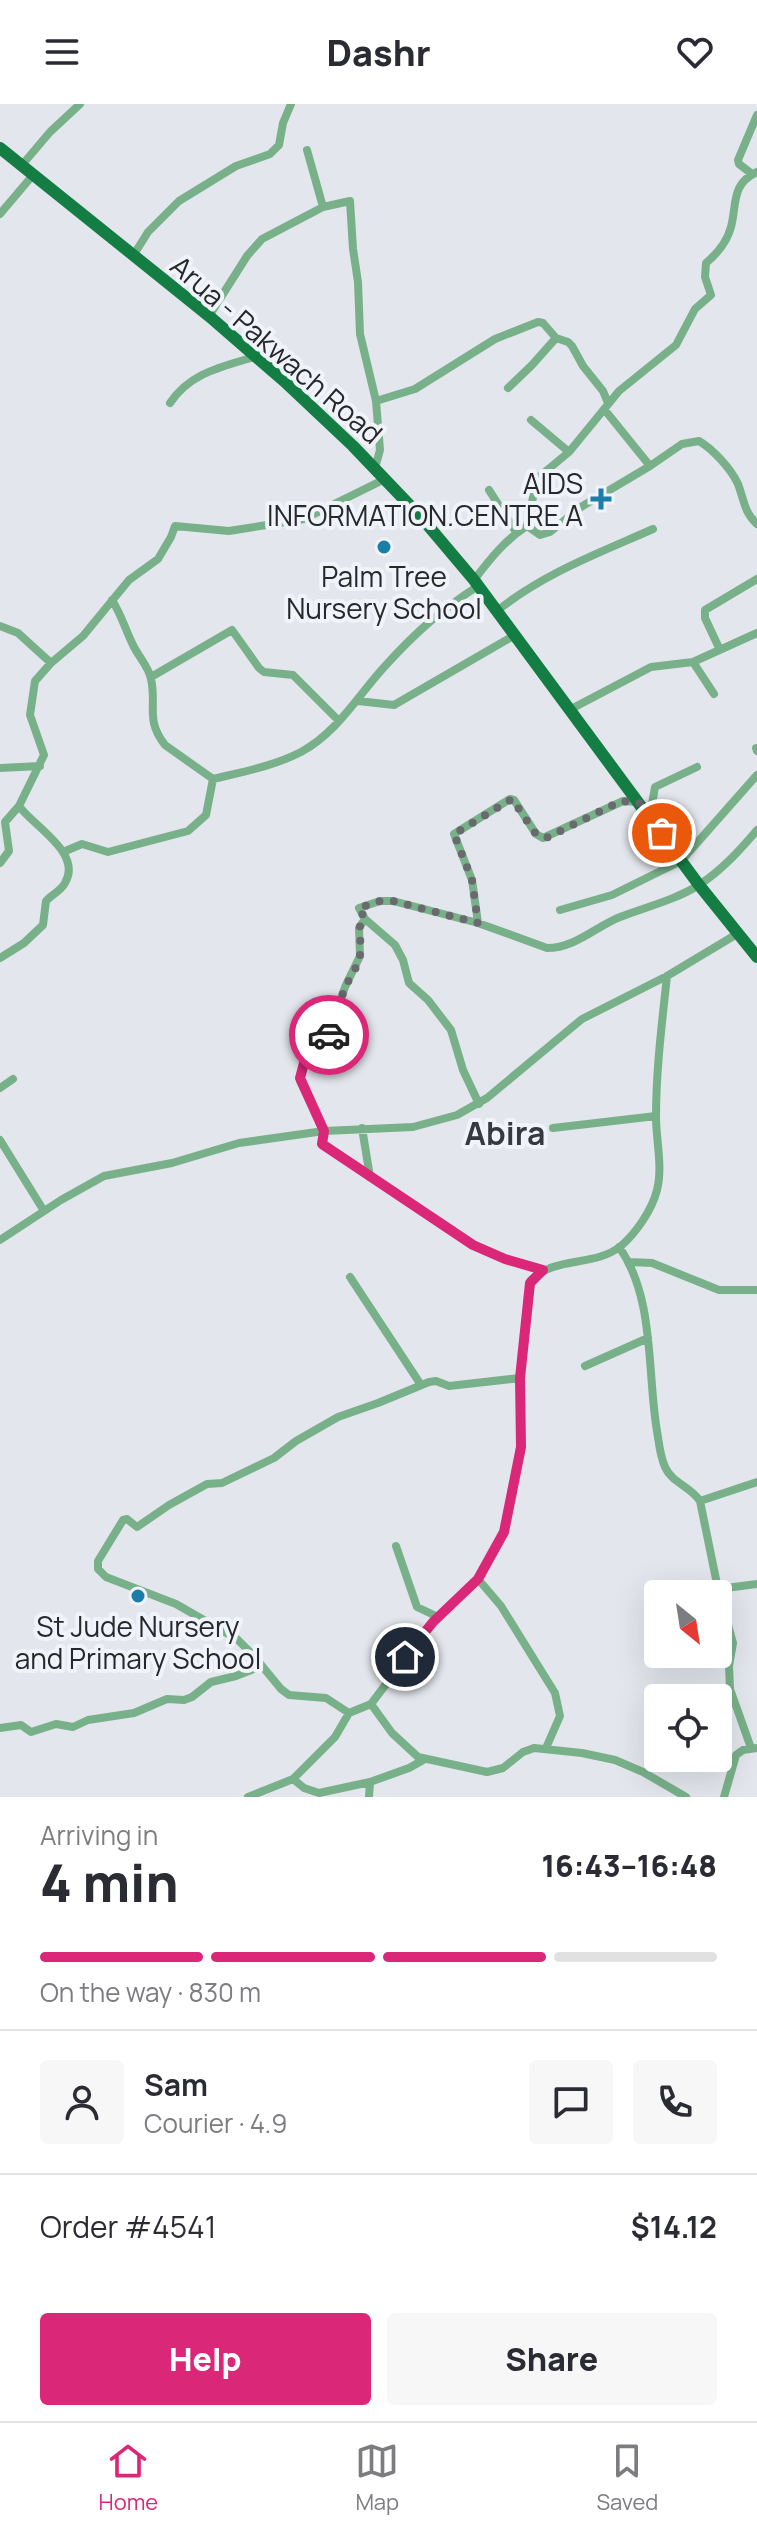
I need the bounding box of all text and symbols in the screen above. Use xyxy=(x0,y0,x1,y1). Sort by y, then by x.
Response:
text: Dashr xyxy=(327,28,430,77)
icon: menu xyxy=(40,30,84,74)
icon: heart xyxy=(673,30,717,74)
street label: Arua - Pakwach Road xyxy=(163,246,391,452)
place label: AIDS INFORMATION.CENTRE A xyxy=(267,464,583,534)
marker: AIDS INFORMATION.CENTRE A xyxy=(590,488,612,510)
marker: Palm Tree Nursery School xyxy=(375,538,393,556)
place label: Palm Tree Nursery School xyxy=(286,557,482,627)
pin xyxy=(628,799,696,867)
icon: bag xyxy=(640,811,684,855)
courier xyxy=(289,995,369,1075)
icon: car xyxy=(307,1013,351,1057)
district label: Abira xyxy=(465,1111,545,1155)
north arrow xyxy=(644,1580,732,1668)
map controls xyxy=(644,1580,732,1772)
marker: St Jude Nursery and Primary School xyxy=(129,1587,147,1605)
place label: St Jude Nursery and Primary School xyxy=(15,1607,261,1677)
pin xyxy=(371,1623,439,1691)
icon: home xyxy=(383,1635,427,1679)
button: locate xyxy=(644,1684,732,1772)
text: Arriving in xyxy=(40,1817,158,1853)
text: 16:43–16:48 xyxy=(541,1845,717,1886)
text: 4 min xyxy=(40,1847,178,1918)
text: On the way · 830 m xyxy=(40,1974,261,2010)
button: person xyxy=(40,2060,124,2144)
button: chat xyxy=(529,2060,613,2144)
button: phone xyxy=(633,2060,717,2144)
text: Sam xyxy=(144,2064,208,2105)
text: Courier · 4.9 xyxy=(144,2105,287,2141)
text: Order #4541 xyxy=(40,2206,216,2247)
text: $14.12 xyxy=(631,2206,717,2247)
button: Help xyxy=(40,2313,371,2405)
button: Share xyxy=(387,2313,717,2405)
tab: Home xyxy=(99,2439,158,2517)
tab: Map xyxy=(355,2439,399,2517)
tab: Saved xyxy=(596,2439,658,2517)

